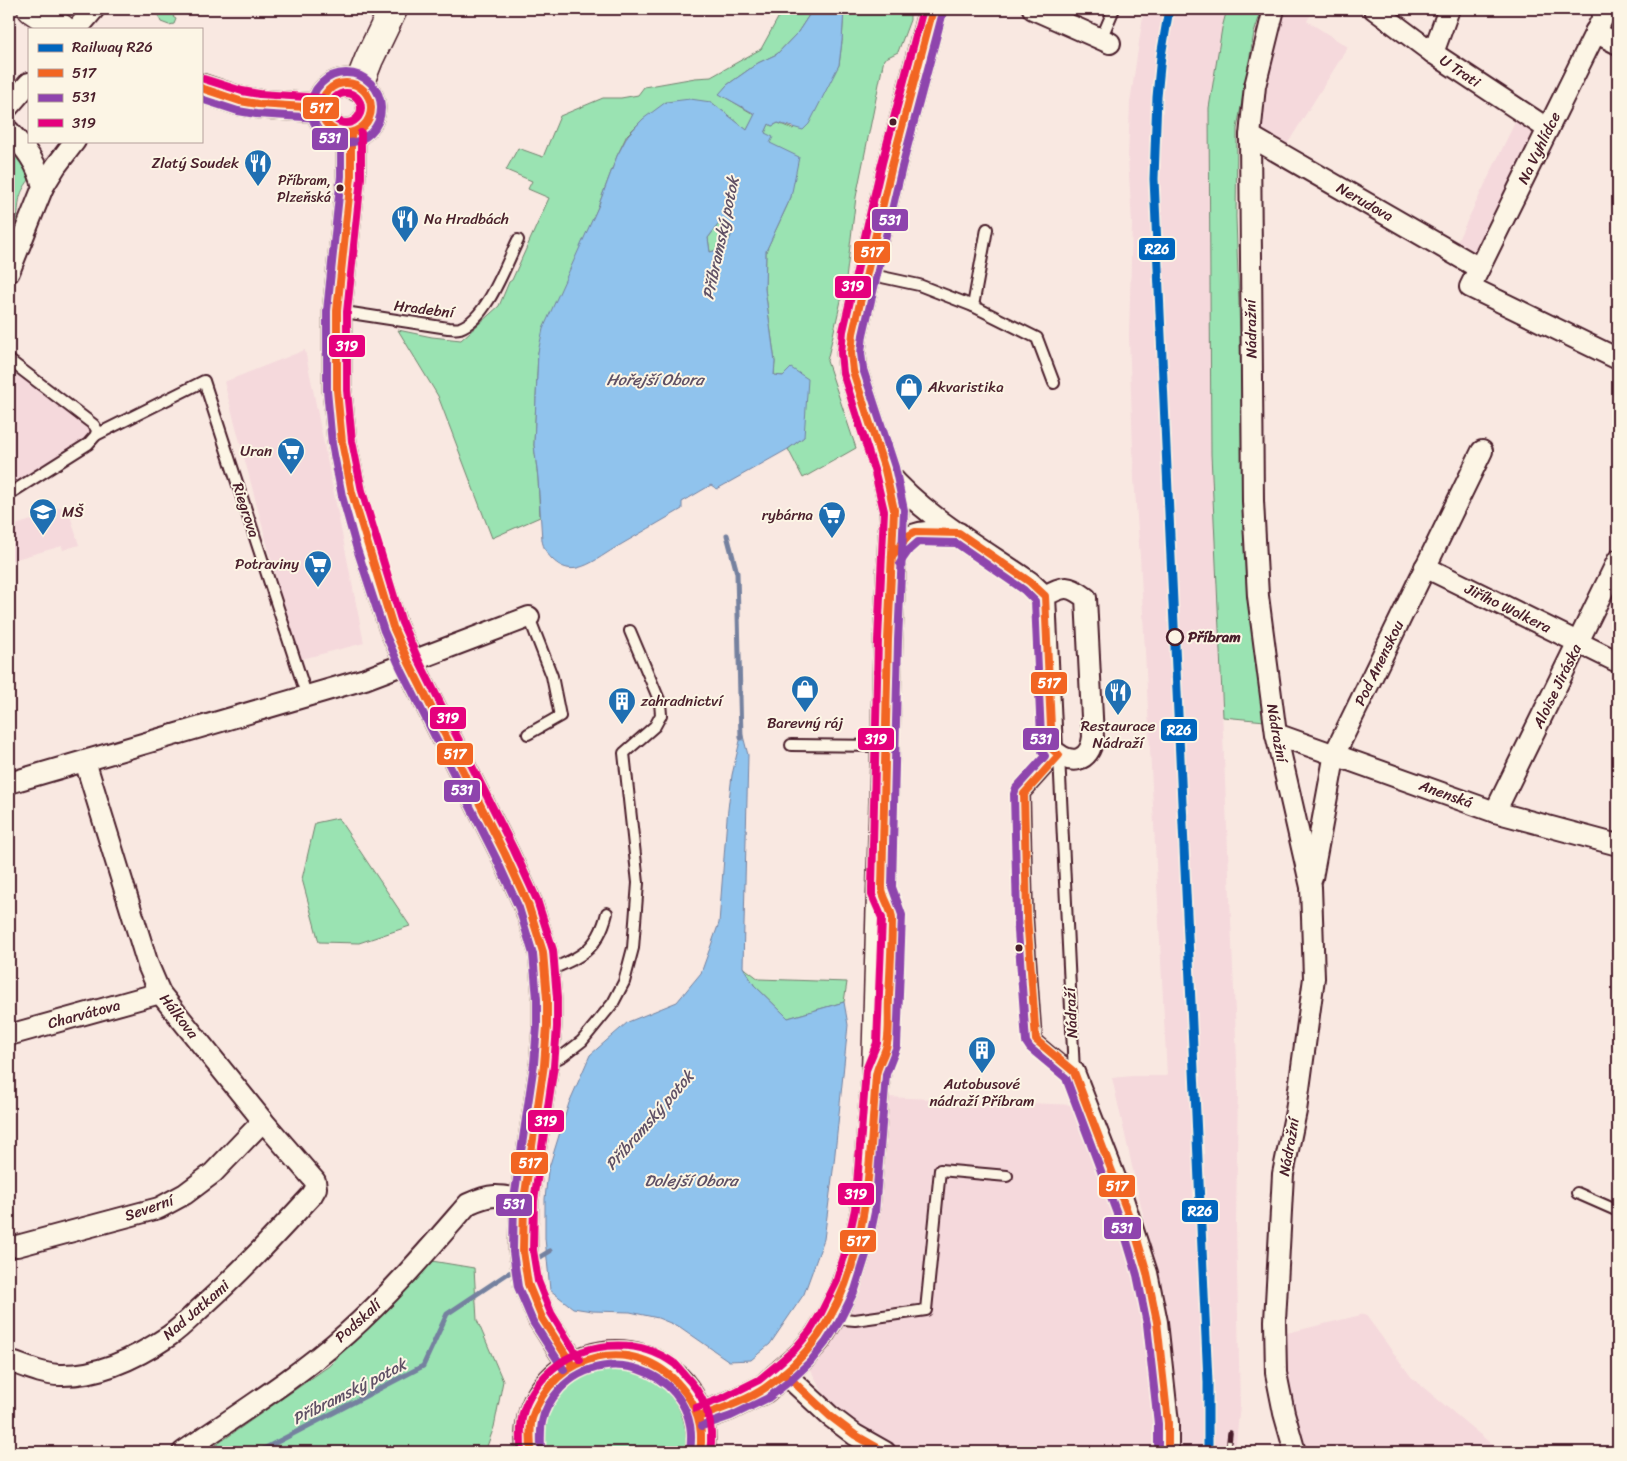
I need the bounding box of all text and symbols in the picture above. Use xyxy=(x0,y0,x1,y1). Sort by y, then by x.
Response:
legend xyxy=(28,28,202,142)
text: Railway R26 xyxy=(72,34,153,60)
street label: U Trati xyxy=(1434,48,1487,95)
text: 517 xyxy=(72,60,98,86)
text: 531 xyxy=(72,84,96,110)
line badge: 517 xyxy=(302,96,340,120)
text: 517 xyxy=(310,96,333,121)
street label: Na Vyhlídce xyxy=(1510,107,1568,189)
text: 319 xyxy=(72,110,96,136)
unlabelled marker xyxy=(888,117,898,127)
text: 531 xyxy=(319,126,341,151)
line badge: 531 xyxy=(311,127,349,151)
restaurant icon: Zlatý Soudek xyxy=(243,148,273,187)
place label: Zlatý Soudek xyxy=(151,150,240,176)
place label: Příbram, Plzeňská xyxy=(277,168,331,210)
water label: Příbramský potok xyxy=(693,172,748,302)
street label: Nerudova xyxy=(1332,175,1399,229)
marker: Příbram, Plzeňská xyxy=(335,183,345,193)
restaurant icon: Na Hradbách xyxy=(390,204,420,243)
place label: Na Hradbách xyxy=(424,206,509,232)
line badge: 531 xyxy=(871,208,909,232)
text: 531 xyxy=(879,208,901,233)
line badge: R26 xyxy=(1138,237,1176,261)
text: R26 xyxy=(1144,237,1169,262)
line badge: 517 xyxy=(853,240,891,264)
text: 517 xyxy=(861,240,884,265)
text: 319 xyxy=(841,274,865,299)
line badge: 319 xyxy=(834,275,872,299)
street label: Hradební xyxy=(393,292,457,326)
street label: Nádražní xyxy=(1237,297,1265,359)
line badge: 319 xyxy=(328,334,366,358)
text: 319 xyxy=(335,334,359,359)
water label: Hořejší Obora xyxy=(606,365,705,394)
shop icon: Akvaristika xyxy=(894,372,924,411)
place label: Akvaristika xyxy=(927,374,1004,400)
supermarket icon: Uran xyxy=(276,436,306,475)
place label: Uran xyxy=(240,438,272,464)
street label: Riegrova xyxy=(225,479,267,541)
school or university icon: MŠ xyxy=(28,497,58,536)
place label: MŠ xyxy=(62,499,84,525)
supermarket icon: rybárna xyxy=(817,500,847,539)
place label: rybárna xyxy=(762,502,813,528)
supermarket icon: Potraviny xyxy=(303,549,333,588)
place label: Potraviny xyxy=(235,551,299,577)
street label: Jiřího Wolkera xyxy=(1459,575,1556,640)
street label: Pod Anenskou xyxy=(1347,616,1411,710)
place label: Příbram xyxy=(1188,624,1241,650)
marker: Příbram xyxy=(1166,628,1184,646)
street label: Aloise Jiráska xyxy=(1525,639,1589,734)
line badge: 517 xyxy=(1030,671,1068,695)
text: 517 xyxy=(1038,671,1061,696)
shop icon: Barevný ráj xyxy=(790,674,820,713)
restaurant icon: Restaurace Nádraží xyxy=(1103,677,1133,716)
building icon: zahradnictví xyxy=(607,686,637,725)
place label: zahradnictví xyxy=(640,688,724,714)
street label: Nádražní xyxy=(1259,702,1295,766)
line badge: 319 xyxy=(429,706,467,730)
text: 319 xyxy=(436,706,460,731)
place label: Barevný ráj xyxy=(767,710,843,736)
place label: Restaurace Nádraží xyxy=(1081,713,1156,756)
line badge: R26 xyxy=(1160,718,1198,742)
text: R26 xyxy=(1166,718,1191,743)
line badge: 319 xyxy=(857,727,895,751)
text: 319 xyxy=(864,727,888,752)
line badge: 531 xyxy=(1022,727,1060,751)
text: 531 xyxy=(1030,727,1052,752)
line badge: 517 xyxy=(436,742,474,766)
text: 517 xyxy=(444,742,467,767)
street label: Anenská xyxy=(1415,772,1477,816)
text: 531 xyxy=(451,778,473,803)
line badge: 531 xyxy=(443,779,481,803)
unlabelled marker xyxy=(1014,943,1024,953)
street label: Nádraží xyxy=(1057,985,1085,1039)
street label: Hálkova xyxy=(153,987,206,1045)
street label: Charvátova xyxy=(45,992,124,1036)
building icon: Autobusové nádraží Příbram xyxy=(967,1035,997,1074)
water label: Příbramský potok xyxy=(597,1062,703,1177)
place label: Autobusové nádraží Příbram xyxy=(929,1071,1035,1114)
line badge: 319 xyxy=(527,1109,565,1133)
text: 319 xyxy=(534,1109,558,1134)
street label: Nádražní xyxy=(1271,1114,1307,1178)
line badge: 517 xyxy=(510,1151,549,1175)
text: 517 xyxy=(519,1151,542,1176)
water label: Dolejší Obora xyxy=(644,1166,740,1195)
line badge: 517 xyxy=(1098,1174,1136,1198)
text: 517 xyxy=(1106,1174,1129,1199)
line badge: 319 xyxy=(837,1182,875,1206)
text: 319 xyxy=(844,1182,868,1207)
street label: Severní xyxy=(121,1187,179,1228)
text: 531 xyxy=(503,1192,525,1217)
line badge: 531 xyxy=(495,1193,533,1217)
line badge: R26 xyxy=(1181,1199,1219,1223)
text: R26 xyxy=(1187,1199,1212,1224)
line badge: 531 xyxy=(1103,1216,1142,1240)
text: 531 xyxy=(1111,1216,1133,1241)
line badge: 517 xyxy=(839,1229,877,1253)
text: 517 xyxy=(847,1229,870,1254)
street label: Nad Jatkami xyxy=(157,1273,236,1347)
street label: Podskalí xyxy=(329,1292,389,1349)
water label: Příbramský potok xyxy=(287,1349,414,1433)

